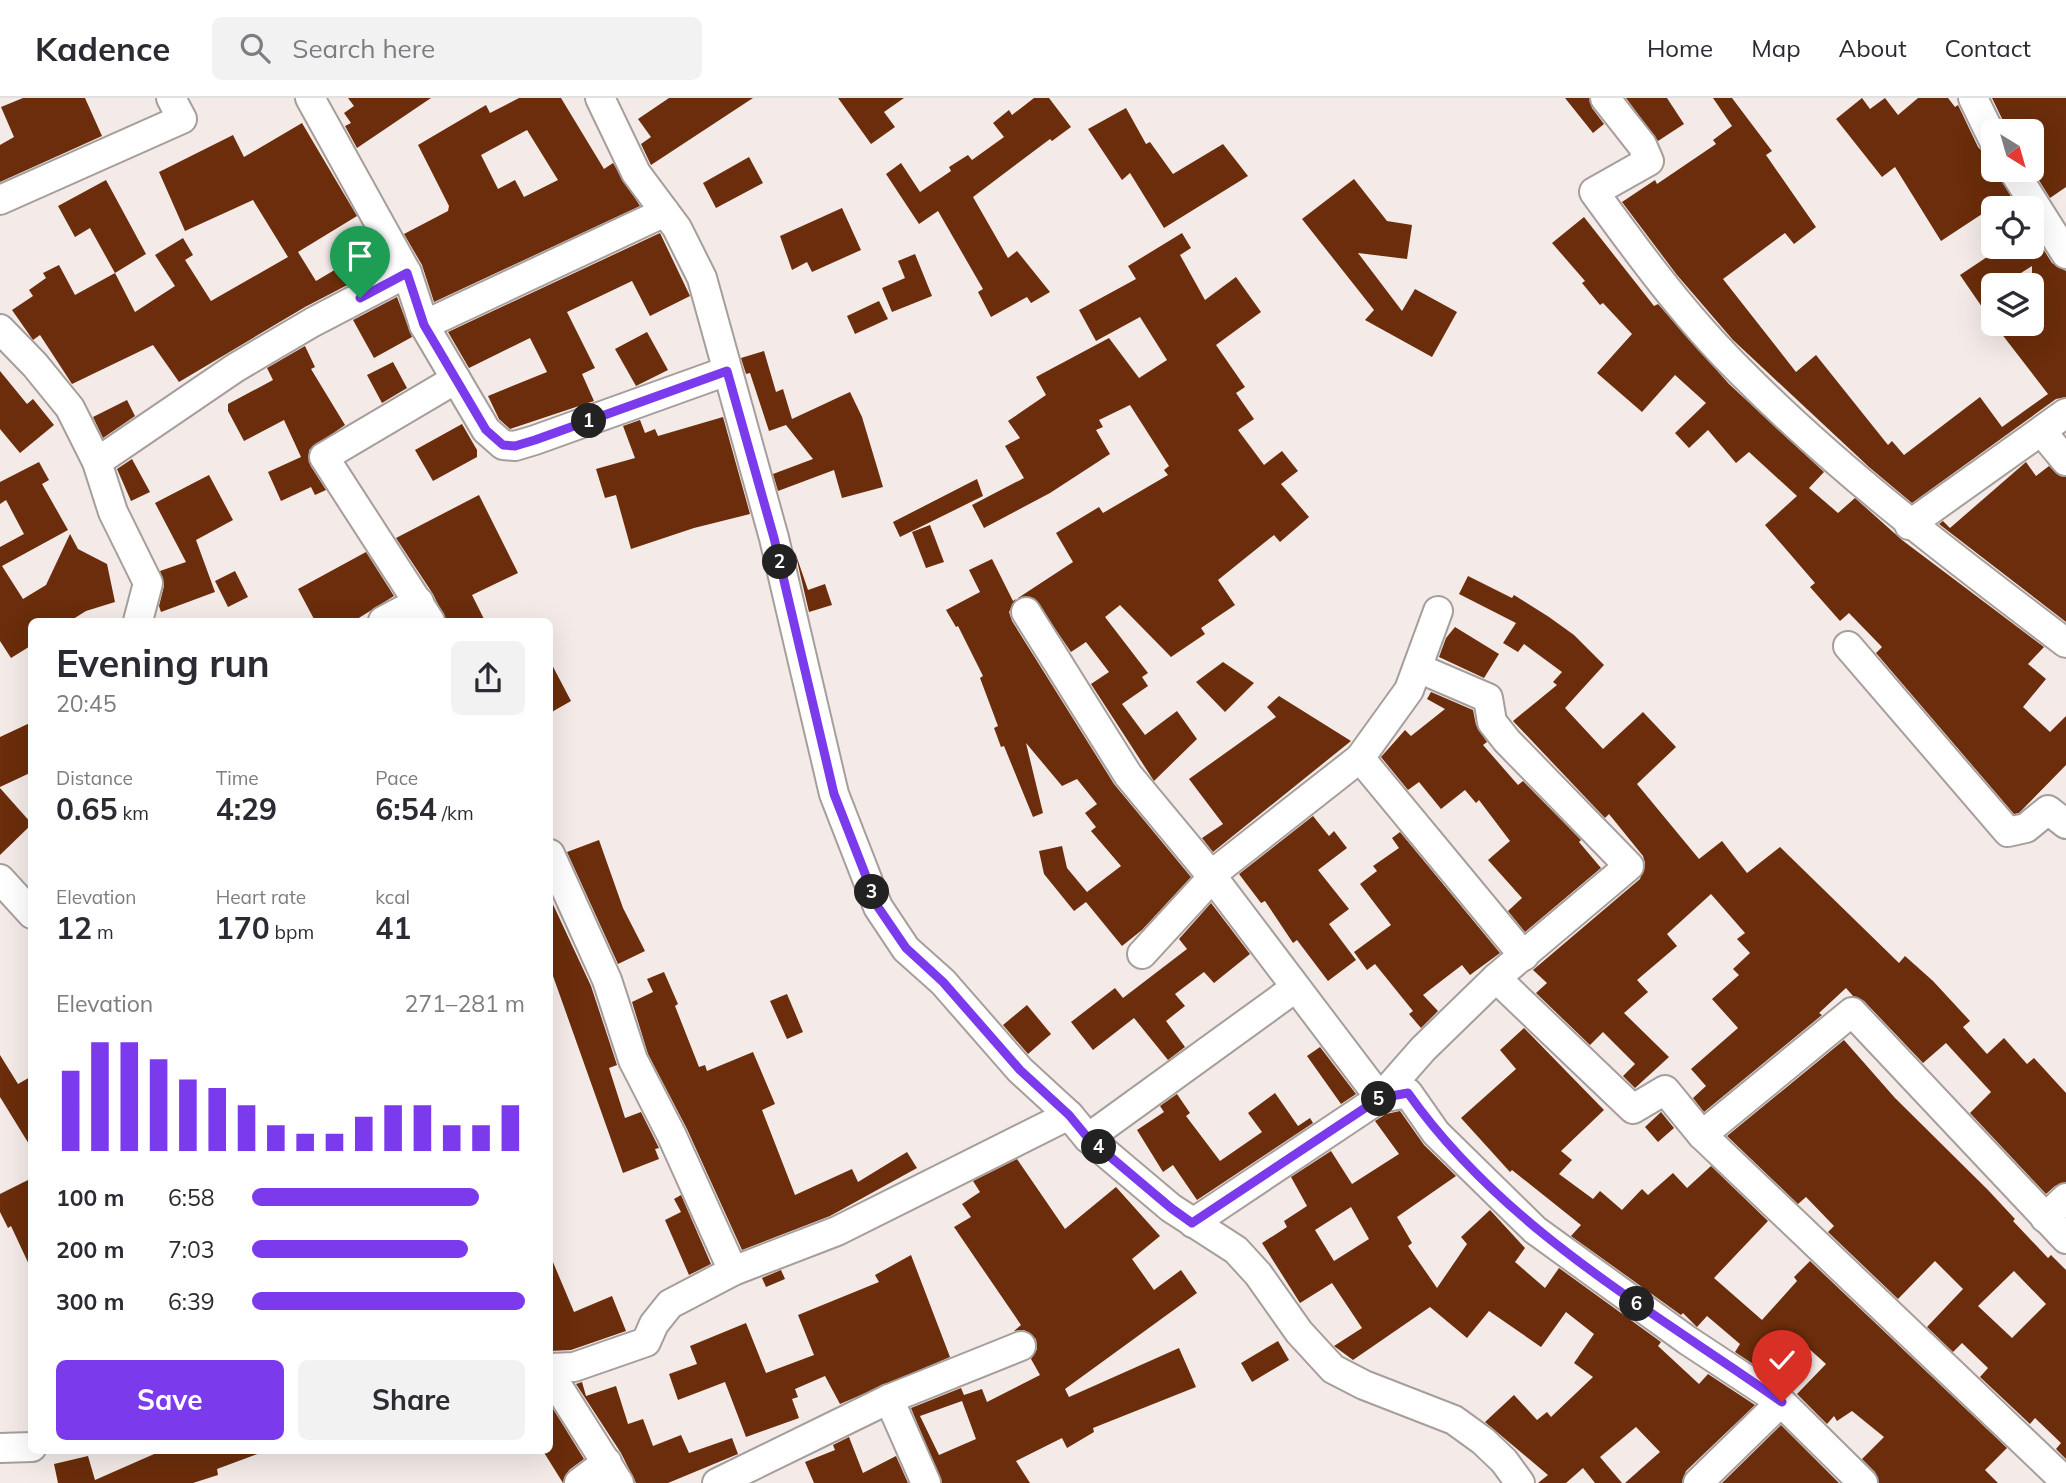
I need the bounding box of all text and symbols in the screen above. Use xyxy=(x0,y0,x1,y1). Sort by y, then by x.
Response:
search box xyxy=(212,17,702,80)
text: Kadence xyxy=(35,28,170,69)
icon: search xyxy=(236,29,274,67)
text: Search here xyxy=(292,32,435,65)
text: Home xyxy=(1647,33,1713,63)
text: Map xyxy=(1751,33,1801,63)
text: About xyxy=(1839,33,1907,63)
text: Contact xyxy=(1945,33,2031,63)
north arrow xyxy=(1981,119,2044,182)
map controls xyxy=(1981,119,2044,336)
button: locate xyxy=(1981,196,2044,259)
pin xyxy=(330,226,390,298)
icon: arrive xyxy=(341,237,379,275)
button: layers xyxy=(1981,273,2044,336)
pin: 1 xyxy=(572,404,606,438)
text: 1 xyxy=(583,408,594,432)
pin: 2 xyxy=(762,545,798,580)
text: 2 xyxy=(774,549,785,573)
text: Evening run xyxy=(56,639,270,687)
button: share xyxy=(451,641,525,715)
text: 20:45 xyxy=(56,689,116,718)
text: Distance xyxy=(56,766,133,790)
text: Time xyxy=(216,766,259,790)
text: Pace xyxy=(375,766,418,790)
text: 0.65 xyxy=(56,790,117,828)
text: 4:29 xyxy=(216,790,277,828)
text: 6:54 xyxy=(375,790,437,828)
text: km xyxy=(117,801,149,825)
text: /km xyxy=(437,801,474,825)
pin: 3 xyxy=(854,874,890,910)
text: 3 xyxy=(866,879,877,903)
text: Elevation xyxy=(56,885,136,909)
text: Heart rate xyxy=(216,885,306,909)
text: kcal xyxy=(375,885,410,909)
text: 12 xyxy=(56,909,92,947)
text: 170 xyxy=(216,909,270,947)
text: 41 xyxy=(375,909,411,947)
text: m xyxy=(92,920,114,944)
text: bpm xyxy=(270,920,314,944)
text: Elevation xyxy=(56,989,153,1018)
text: 271–281 m xyxy=(404,989,525,1018)
pin: 5 xyxy=(1362,1082,1396,1116)
text: 5 xyxy=(1373,1086,1384,1110)
pin: 4 xyxy=(1082,1130,1116,1164)
text: 4 xyxy=(1093,1134,1104,1158)
text: 100 m xyxy=(56,1183,124,1212)
text: 6:58 xyxy=(168,1183,215,1212)
text: 200 m xyxy=(56,1235,124,1264)
text: 7:03 xyxy=(168,1235,215,1264)
pin: 6 xyxy=(1620,1286,1654,1322)
text: 300 m xyxy=(56,1287,124,1316)
text: 6:39 xyxy=(168,1287,215,1316)
text: 6 xyxy=(1631,1291,1642,1315)
pin xyxy=(1752,1330,1812,1402)
icon: check xyxy=(1763,1341,1801,1379)
button: Save xyxy=(56,1360,284,1440)
button: Share xyxy=(298,1360,525,1440)

